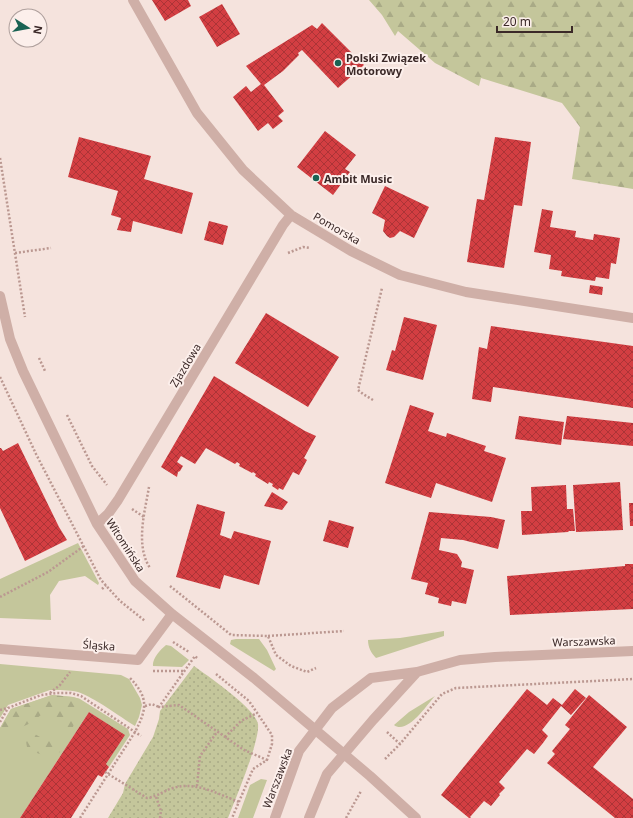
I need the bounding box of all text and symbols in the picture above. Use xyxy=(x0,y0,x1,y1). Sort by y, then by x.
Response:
north arrow xyxy=(8,8,48,48)
scale bar xyxy=(497,8,572,34)
text: 20 m xyxy=(503,13,531,30)
text: N xyxy=(30,24,47,36)
place label: Polski Związek Motorowy xyxy=(346,50,426,78)
marker: Polski Związek Motorowy xyxy=(333,58,343,68)
place label: Ambit Music xyxy=(324,171,393,186)
marker: Ambit Music xyxy=(311,173,321,183)
street label: Pomorska xyxy=(311,208,363,248)
street label: Zjazdowa xyxy=(166,340,204,390)
street label: Witomińska xyxy=(103,515,149,575)
street label: Warszawska xyxy=(552,632,616,650)
street label: Śląska xyxy=(82,636,116,654)
street label: Warszawska xyxy=(259,746,295,810)

